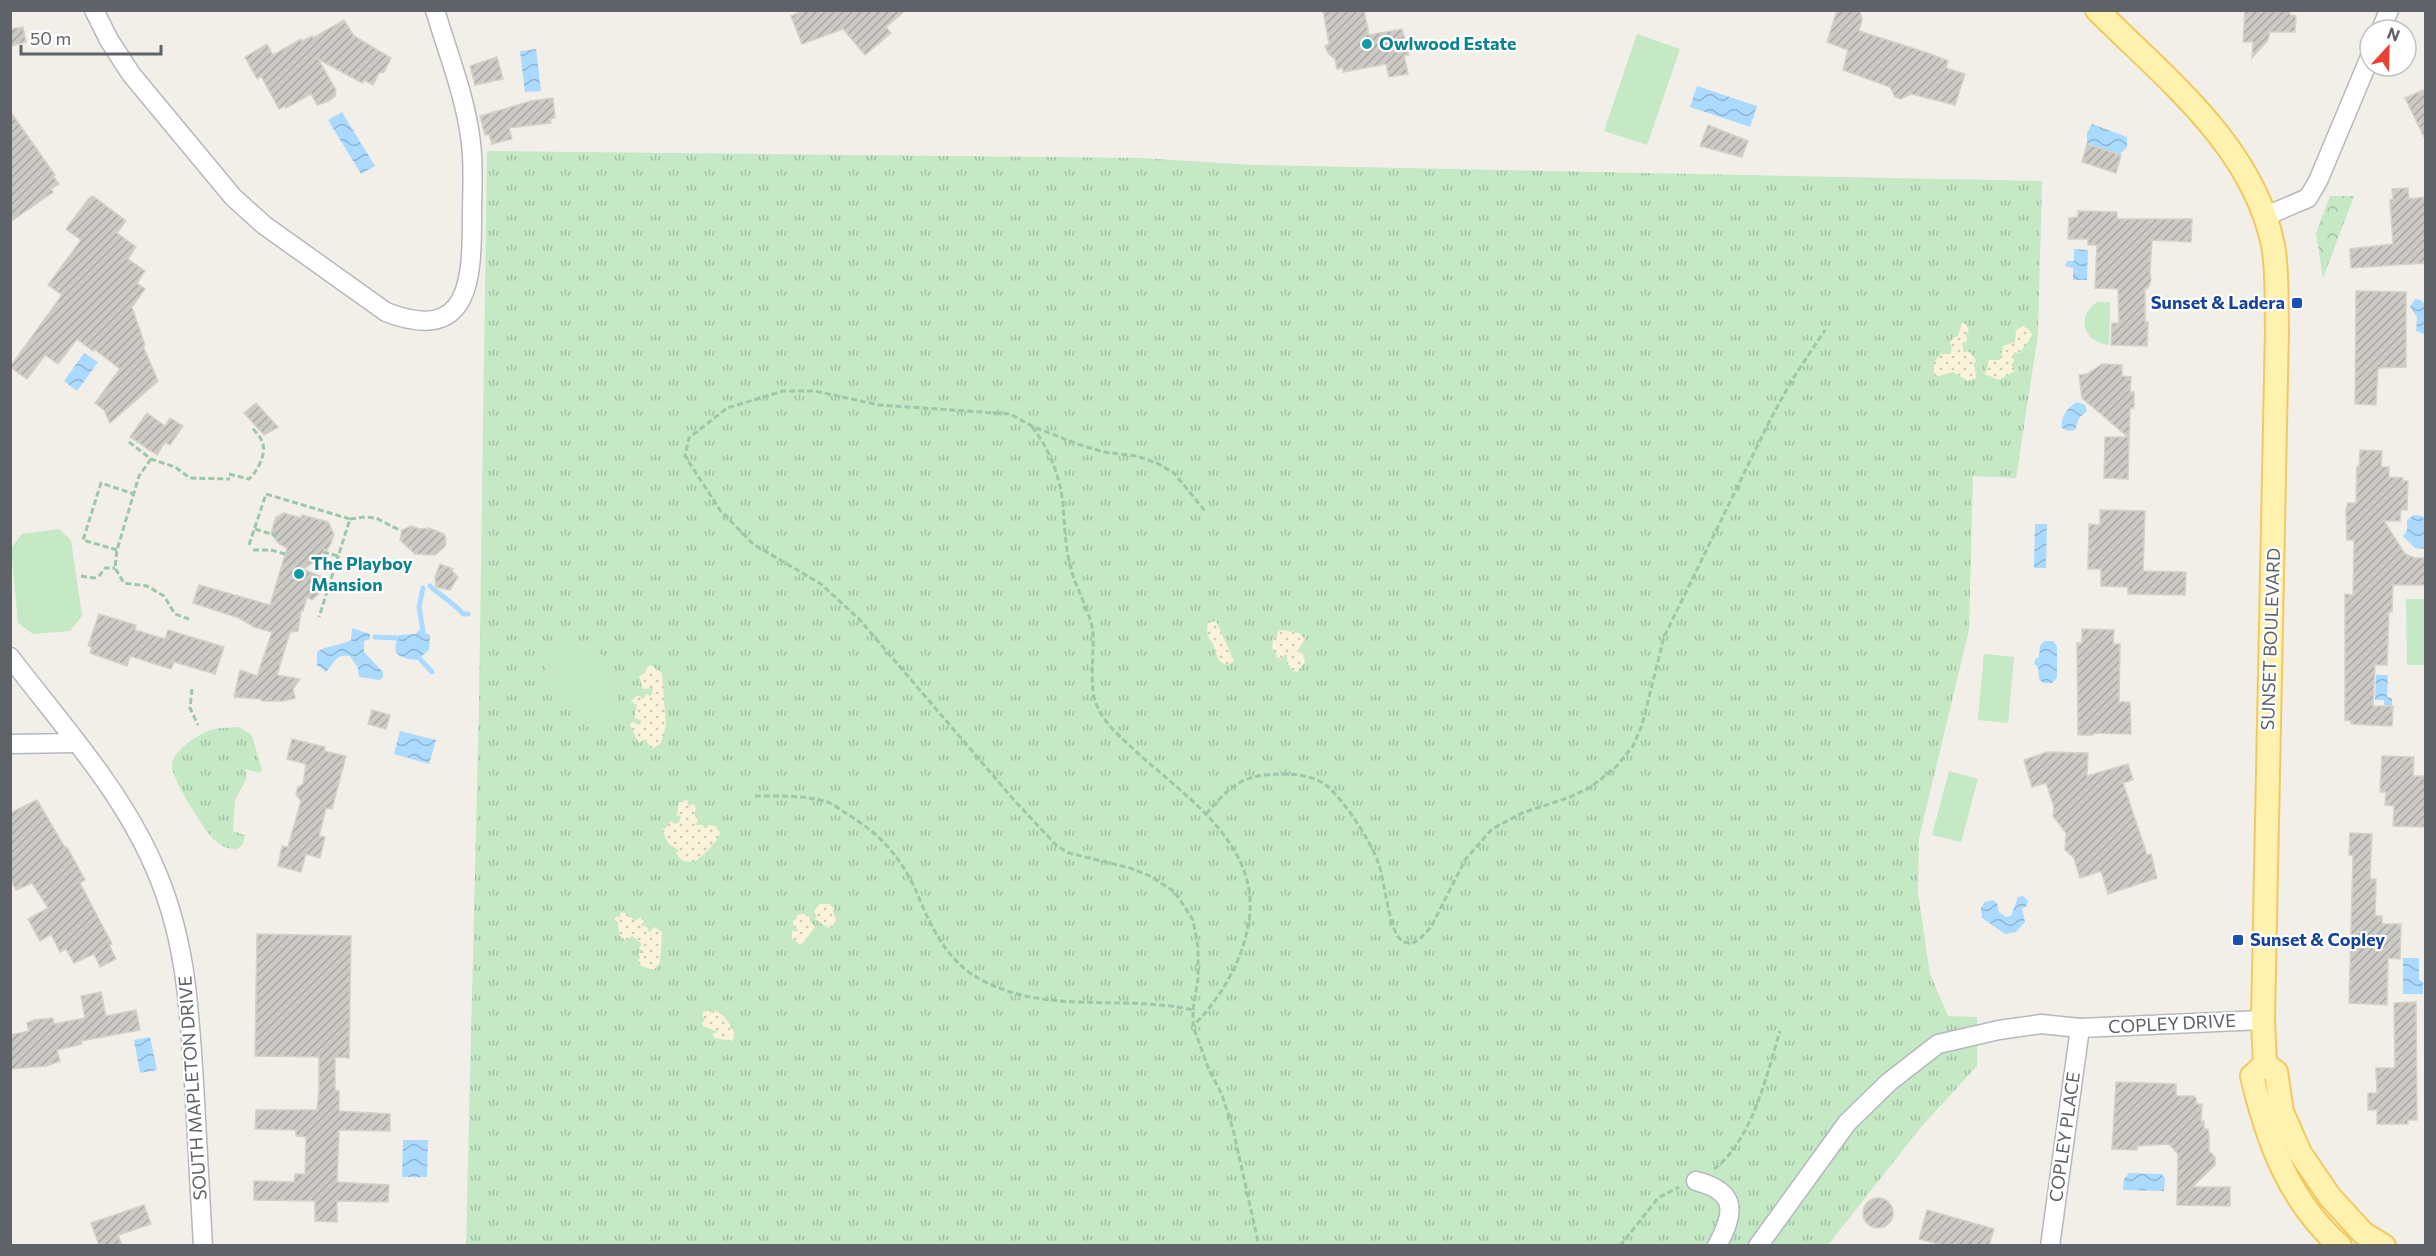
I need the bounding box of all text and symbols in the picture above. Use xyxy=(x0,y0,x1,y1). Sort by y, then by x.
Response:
scale bar xyxy=(21,18,160,56)
north arrow xyxy=(2358,18,2418,78)
text: N xyxy=(2385,23,2403,45)
text: 50 m xyxy=(30,27,71,49)
place label: Owlwood Estate xyxy=(1379,32,1517,54)
marker: Owlwood Estate xyxy=(1360,37,1374,51)
place label: Sunset & Ladera xyxy=(2151,291,2285,313)
marker: Sunset & Ladera xyxy=(2290,296,2304,310)
street label: SUNSET BOULEVARD xyxy=(2256,547,2284,731)
place label: The Playboy Mansion xyxy=(311,552,413,595)
marker: The Playboy Mansion xyxy=(292,567,306,581)
place label: Sunset & Copley xyxy=(2250,928,2385,950)
marker: Sunset & Copley xyxy=(2231,933,2245,947)
street label: SOUTH MAPLETON DRIVE xyxy=(173,975,211,1201)
street label: COPLEY DRIVE xyxy=(2108,1009,2236,1037)
street label: COPLEY PLACE xyxy=(2044,1070,2084,1203)

